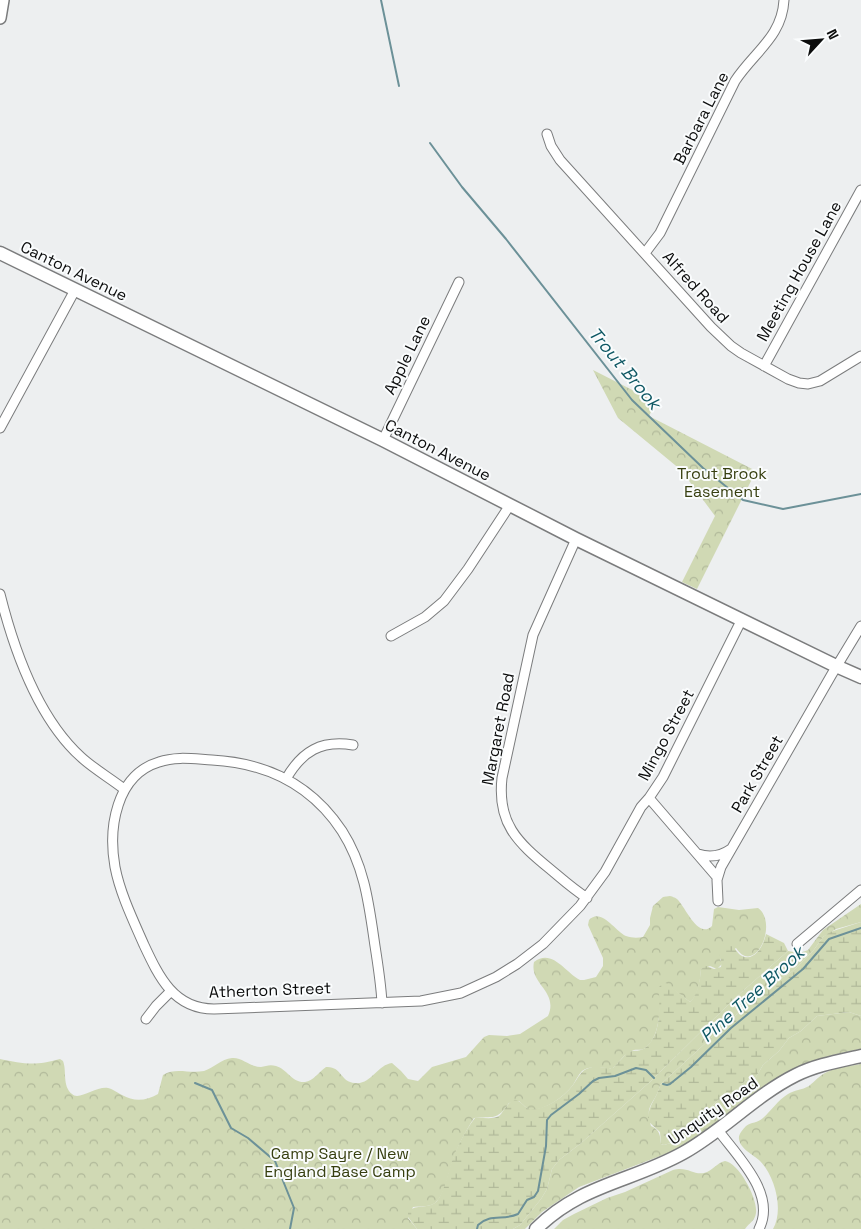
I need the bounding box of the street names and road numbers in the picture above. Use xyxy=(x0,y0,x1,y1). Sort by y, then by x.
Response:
street label: Barbara Lane xyxy=(669,68,733,168)
street label: Meeting House Lane xyxy=(752,197,846,345)
street label: Canton Avenue xyxy=(17,236,131,306)
street label: Alfred Road xyxy=(658,247,734,327)
street label: Apple Lane xyxy=(379,312,435,398)
street label: Canton Avenue xyxy=(381,414,495,486)
street label: Margaret Road xyxy=(477,671,519,787)
street label: Mingo Street xyxy=(633,686,699,784)
street label: Park Street xyxy=(726,731,788,817)
street label: Atherton Street xyxy=(209,977,331,1003)
street label: Unquity Road xyxy=(664,1072,762,1150)

